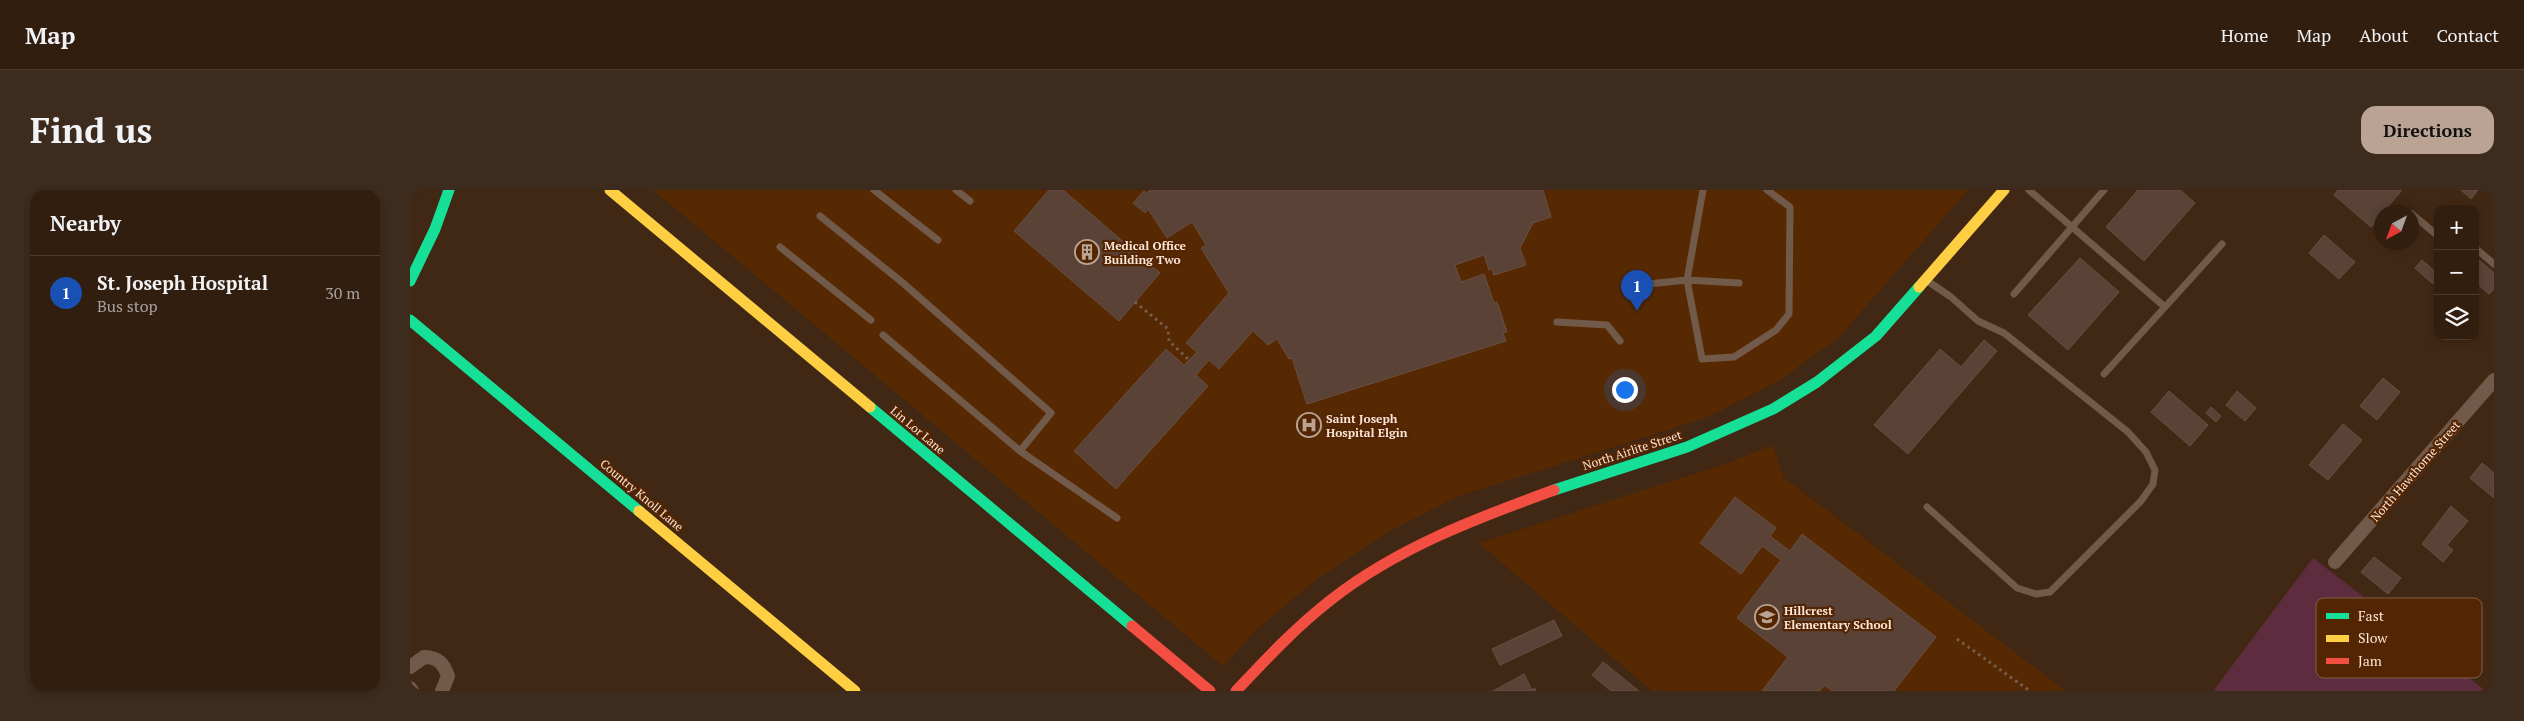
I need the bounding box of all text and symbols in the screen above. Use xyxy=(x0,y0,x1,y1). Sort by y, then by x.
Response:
text: Map xyxy=(25,19,75,51)
text: Home xyxy=(2221,23,2268,47)
text: Map xyxy=(2296,23,2331,47)
text: About xyxy=(2359,23,2408,47)
text: Contact xyxy=(2436,23,2499,47)
button: Directions xyxy=(2361,106,2494,154)
text: Find us xyxy=(30,107,152,153)
north arrow xyxy=(2374,205,2419,250)
map controls xyxy=(2434,205,2479,340)
button: + xyxy=(2434,205,2479,250)
text: Nearby xyxy=(50,209,121,237)
place label: Medical Office Building Two xyxy=(1104,238,1187,267)
building icon: Medical Office Building Two xyxy=(1074,239,1100,265)
button: − xyxy=(2434,250,2479,295)
text: St. Joseph Hospital xyxy=(97,270,268,295)
pin: 1 xyxy=(1621,270,1653,311)
text: 1 xyxy=(61,282,71,304)
text: 30 m xyxy=(325,282,360,304)
text: Bus stop xyxy=(97,295,158,317)
button: layers xyxy=(2434,295,2479,340)
your location xyxy=(1612,377,1638,403)
street label: Lin Lor Lane xyxy=(888,403,948,457)
place label: Saint Joseph Hospital Elgin xyxy=(1326,411,1408,440)
hospital icon: Saint Joseph Hospital Elgin xyxy=(1296,412,1322,438)
street label: North Hawthorne Street xyxy=(2367,417,2463,525)
street label: North Airlite Street xyxy=(1581,427,1684,473)
street label: Country Knoll Lane xyxy=(597,456,687,534)
legend xyxy=(2316,598,2482,678)
place label: Hillcrest Elementary School xyxy=(1784,603,1892,632)
school or university icon: Hillcrest Elementary School xyxy=(1754,604,1780,630)
text: Fast xyxy=(2358,606,2385,625)
text: Slow xyxy=(2358,628,2388,647)
text: Jam xyxy=(2358,651,2382,670)

